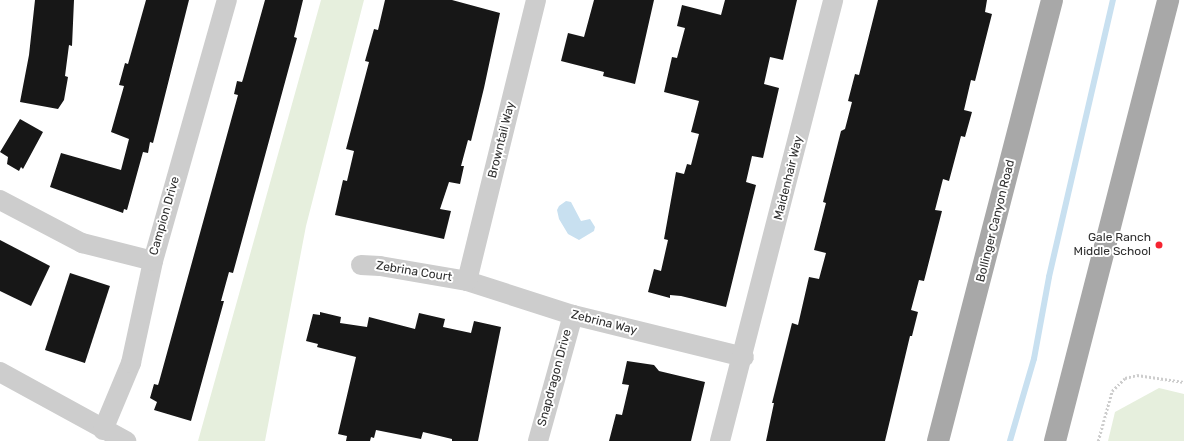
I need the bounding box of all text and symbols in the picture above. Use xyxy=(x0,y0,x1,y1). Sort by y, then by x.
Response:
street label: Browntail Way xyxy=(486,100,518,180)
street label: Maidenhair Way xyxy=(771,134,807,222)
street label: Bollinger Canyon Road xyxy=(974,158,1018,284)
street label: Campion Drive xyxy=(147,175,183,257)
place label: Gale Ranch Middle School xyxy=(1074,231,1151,259)
marker: Gale Ranch Middle School xyxy=(1154,240,1164,250)
street label: Zebrina Court xyxy=(375,259,453,285)
street label: Zebrina Way xyxy=(569,308,639,338)
street label: Snapdragon Drive xyxy=(535,328,575,428)

